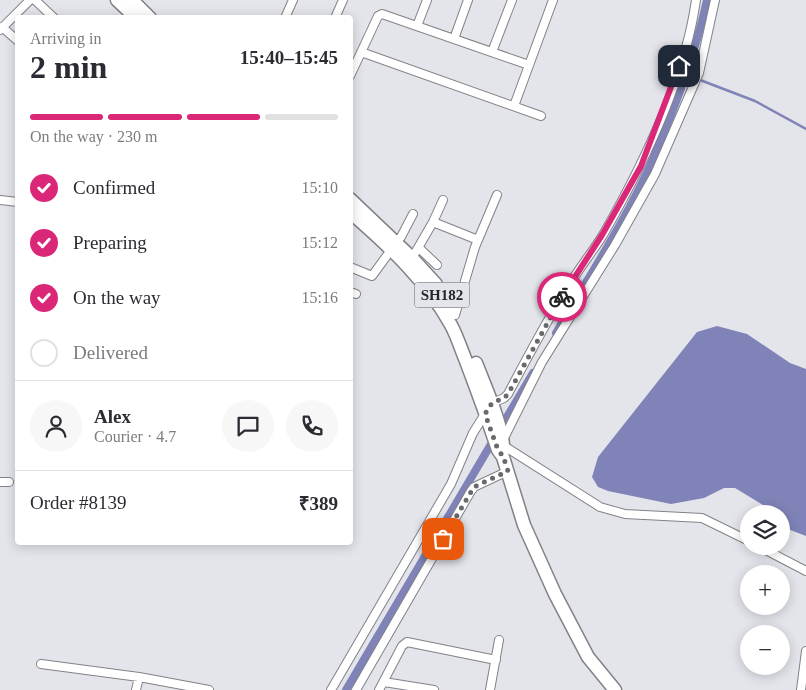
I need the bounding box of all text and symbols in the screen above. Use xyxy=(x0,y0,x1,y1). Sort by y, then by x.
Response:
text: Arriving in xyxy=(30,30,102,47)
pin xyxy=(658,45,700,87)
text: 15:40–15:45 xyxy=(240,47,338,68)
text: 2 min xyxy=(30,49,107,85)
icon: home xyxy=(665,52,693,80)
text: On the way · 230 m xyxy=(30,128,158,145)
icon: check xyxy=(30,174,58,202)
text: Confirmed xyxy=(73,177,155,198)
text: 15:10 xyxy=(302,179,338,196)
icon: check xyxy=(30,229,58,257)
text: Preparing xyxy=(73,232,147,253)
text: 15:12 xyxy=(302,234,338,251)
courier xyxy=(537,272,587,322)
road number: SH182 xyxy=(414,282,470,308)
icon: bike xyxy=(548,283,576,311)
icon: check xyxy=(30,284,58,312)
text: On the way xyxy=(73,287,161,308)
text: 15:16 xyxy=(302,289,338,306)
text: Delivered xyxy=(73,342,148,363)
button: person xyxy=(30,400,82,452)
button: chat xyxy=(222,400,274,452)
button: phone xyxy=(286,400,338,452)
text: Alex xyxy=(94,406,131,427)
text: Courier · 4.7 xyxy=(94,428,176,445)
text: Order #8139 xyxy=(30,492,127,513)
text: ₹389 xyxy=(299,493,338,514)
map controls xyxy=(740,505,790,675)
button: layers xyxy=(740,505,790,555)
pin xyxy=(422,518,464,560)
icon: bag xyxy=(429,525,457,553)
button: + xyxy=(740,565,790,615)
button: − xyxy=(740,625,790,675)

